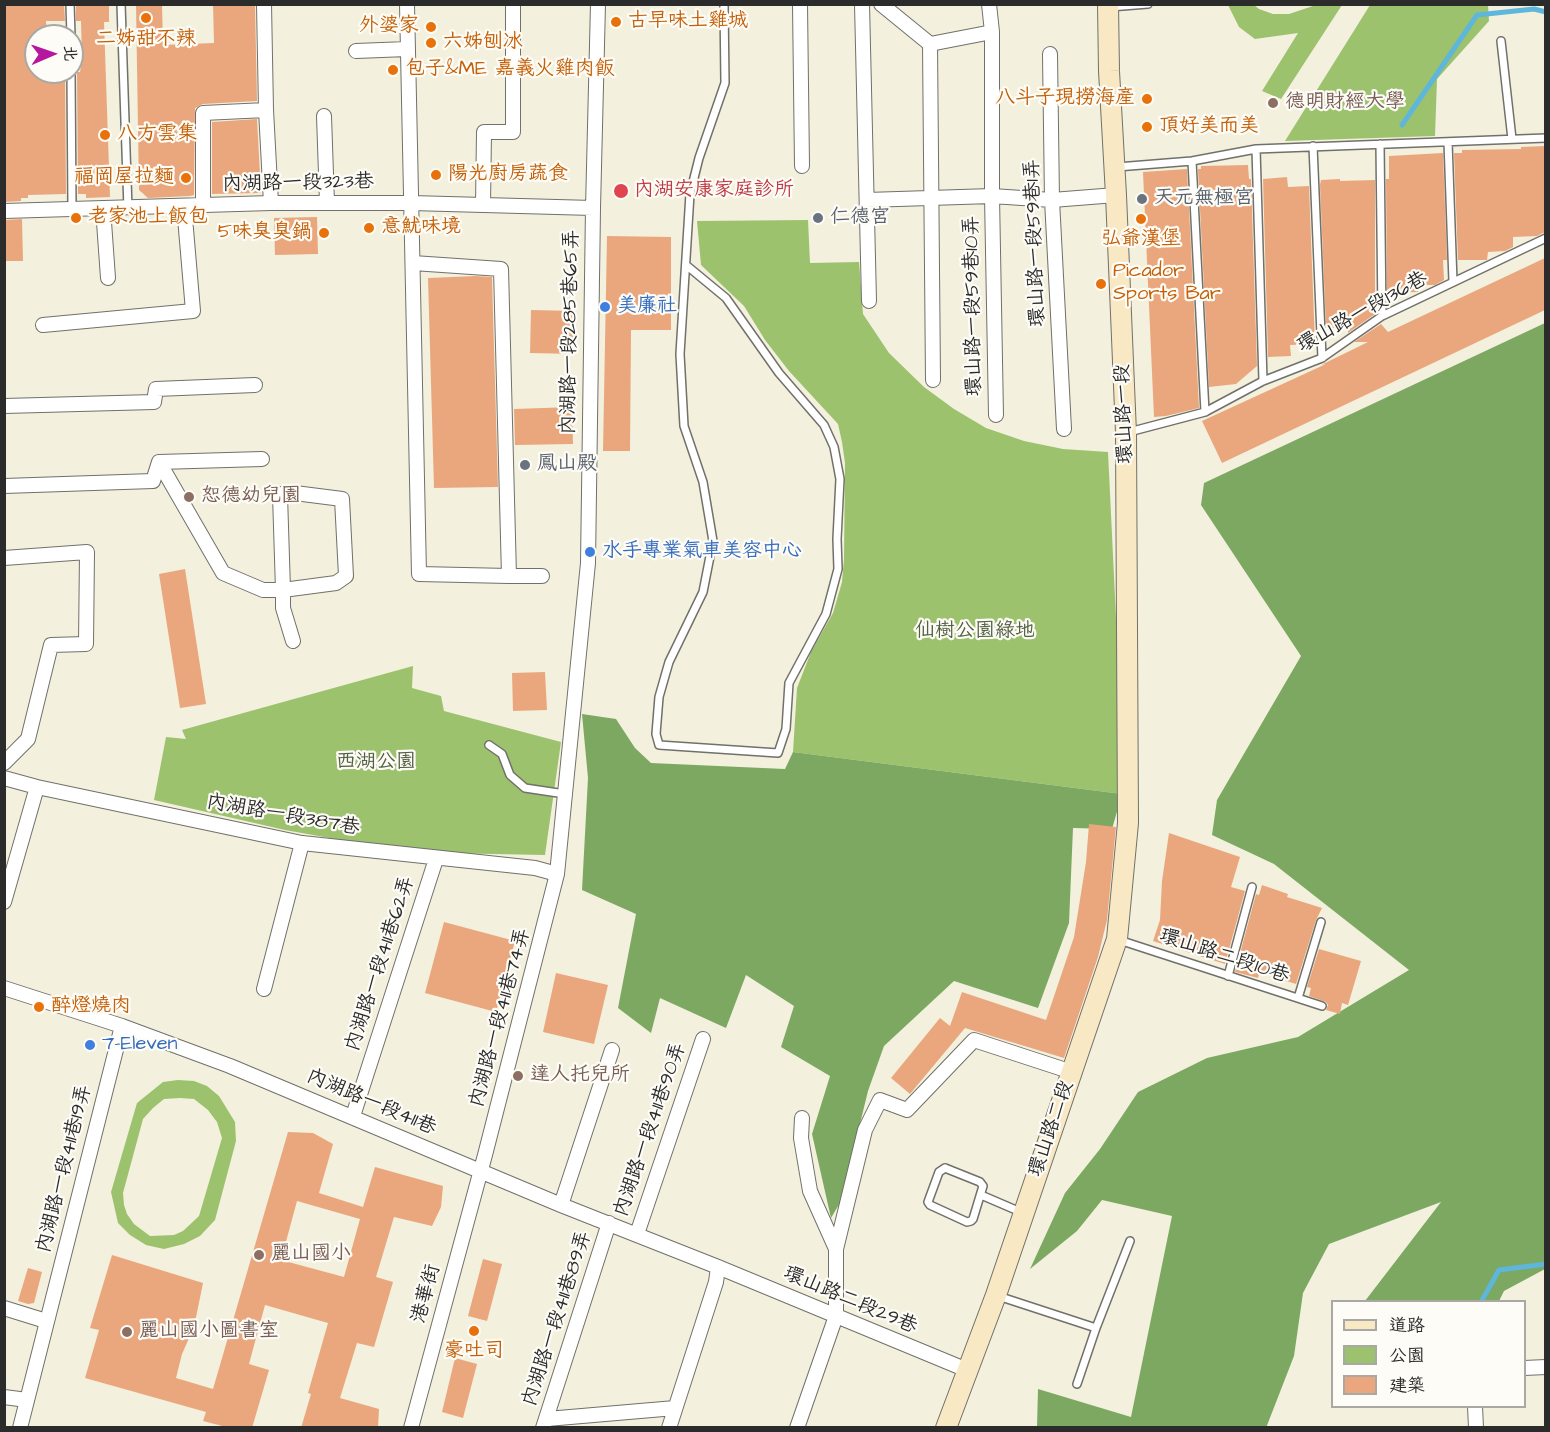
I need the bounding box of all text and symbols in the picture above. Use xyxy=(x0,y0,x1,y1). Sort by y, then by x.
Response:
place label: 古早味土雞城 xyxy=(628,10,748,34)
marker: 二姊甜不辣 xyxy=(139,11,153,25)
place label: 外婆家 xyxy=(359,15,419,39)
marker: 古早味土雞城 xyxy=(609,15,623,29)
marker: 外婆家 xyxy=(424,20,438,34)
north arrow xyxy=(24,24,84,84)
place label: 二姊甜不辣 xyxy=(96,28,196,52)
place label: 六姊刨冰 xyxy=(443,31,523,55)
marker: 六姊刨冰 xyxy=(424,36,438,50)
text: 北 xyxy=(59,45,81,62)
place label: 包子&ME 嘉義火雞肉飯 xyxy=(405,58,615,82)
marker: 包子&ME 嘉義火雞肉飯 xyxy=(386,63,400,77)
place label: 八斗子現撈海產 xyxy=(995,87,1135,111)
place label: 德明財經大學 xyxy=(1285,91,1405,115)
marker: 八斗子現撈海產 xyxy=(1140,92,1154,106)
marker: 德明財經大學 xyxy=(1266,96,1280,110)
place label: 頂好美而美 xyxy=(1159,115,1259,139)
marker: 頂好美而美 xyxy=(1140,120,1154,134)
place label: 八方雲集 xyxy=(117,123,197,147)
marker: 八方雲集 xyxy=(98,128,112,142)
street label: 環山路一段59巷1弄 xyxy=(1021,159,1051,327)
place label: 陽光廚房蔬食 xyxy=(448,163,568,187)
place label: 福岡屋拉麵 xyxy=(74,166,174,190)
marker: 陽光廚房蔬食 xyxy=(429,168,443,182)
marker: 福岡屋拉麵 xyxy=(179,171,193,185)
street label: 內湖路一段323巷 xyxy=(222,171,374,197)
place label: 內湖安康家庭診所 xyxy=(634,179,794,203)
marker: 內湖安康家庭診所 xyxy=(612,182,630,200)
place label: 天元無極宮 xyxy=(1154,187,1254,211)
marker: 天元無極宮 xyxy=(1135,192,1149,206)
place label: 老家池上飯包 xyxy=(88,206,208,230)
place label: 仁德宮 xyxy=(830,206,890,230)
marker: 老家池上飯包 xyxy=(69,211,83,225)
marker: 仁德宮 xyxy=(811,211,825,225)
marker: 弘爺漢堡 xyxy=(1134,212,1148,226)
street label: 環山路一段59巷10弄 xyxy=(960,215,988,397)
place label: 意魷味境 xyxy=(381,216,461,240)
place label: 5味臭臭鍋 xyxy=(218,221,312,245)
marker: 意魷味境 xyxy=(362,221,376,235)
marker: 5味臭臭鍋 xyxy=(317,226,331,240)
place label: 弘爺漢堡 xyxy=(1101,228,1181,252)
street label: 內湖路一段285巷65弄 xyxy=(557,229,585,435)
place label: Picador Sports Bar xyxy=(1113,260,1221,307)
street label: 環山路一段136巷 xyxy=(1294,267,1432,359)
marker: Picador Sports Bar xyxy=(1094,277,1108,291)
place label: 美廉社 xyxy=(617,295,677,319)
marker: 美廉社 xyxy=(598,300,612,314)
street label: 環山路一段 xyxy=(1111,364,1139,464)
place label: 鳳山殿 xyxy=(537,453,597,477)
marker: 鳳山殿 xyxy=(518,458,532,472)
place label: 恕德幼兒園 xyxy=(201,485,301,509)
marker: 恕德幼兒園 xyxy=(182,490,196,504)
place label: 水手專業氣車美容中心 xyxy=(602,540,802,564)
marker: 水手專業氣車美容中心 xyxy=(583,545,597,559)
park label: 仙樹公園綠地 xyxy=(915,620,1035,644)
park label: 西湖公園 xyxy=(336,751,416,775)
street label: 內湖路一段387巷 xyxy=(204,791,362,841)
street label: 內湖路一段411巷62弄 xyxy=(341,873,421,1055)
street label: 環山路二段10巷 xyxy=(1156,925,1292,989)
street label: 內湖路一段411巷74弄 xyxy=(466,926,536,1110)
place label: 醉燈燒肉 xyxy=(51,995,131,1019)
marker: 醉燈燒肉 xyxy=(32,1000,46,1014)
place label: 7-Eleven xyxy=(102,1033,178,1057)
marker: 7-Eleven xyxy=(83,1038,97,1052)
street label: 內湖路一段411巷90弄 xyxy=(610,1040,692,1220)
place label: 達人托兒所 xyxy=(530,1064,630,1088)
street label: 內湖路一段411巷 xyxy=(302,1065,440,1141)
marker: 達人托兒所 xyxy=(511,1069,525,1083)
street label: 環山路二段 xyxy=(1024,1078,1080,1180)
street label: 內湖路一段411巷19弄 xyxy=(32,1082,98,1256)
street label: 內湖路一段411巷89弄 xyxy=(518,1228,598,1410)
place label: 麗山國小 xyxy=(271,1243,351,1267)
marker: 麗山國小 xyxy=(252,1248,266,1262)
street label: 港華街 xyxy=(408,1262,446,1326)
street label: 環山路二段29巷 xyxy=(780,1262,920,1340)
legend xyxy=(1331,1300,1526,1408)
text: 道路 xyxy=(1389,1313,1425,1338)
place label: 麗山國小圖書室 xyxy=(139,1320,279,1344)
marker: 豪吐司 xyxy=(467,1324,481,1338)
marker: 麗山國小圖書室 xyxy=(120,1325,134,1339)
place label: 豪吐司 xyxy=(444,1340,504,1364)
text: 公園 xyxy=(1389,1343,1425,1368)
text: 建築 xyxy=(1389,1373,1425,1398)

